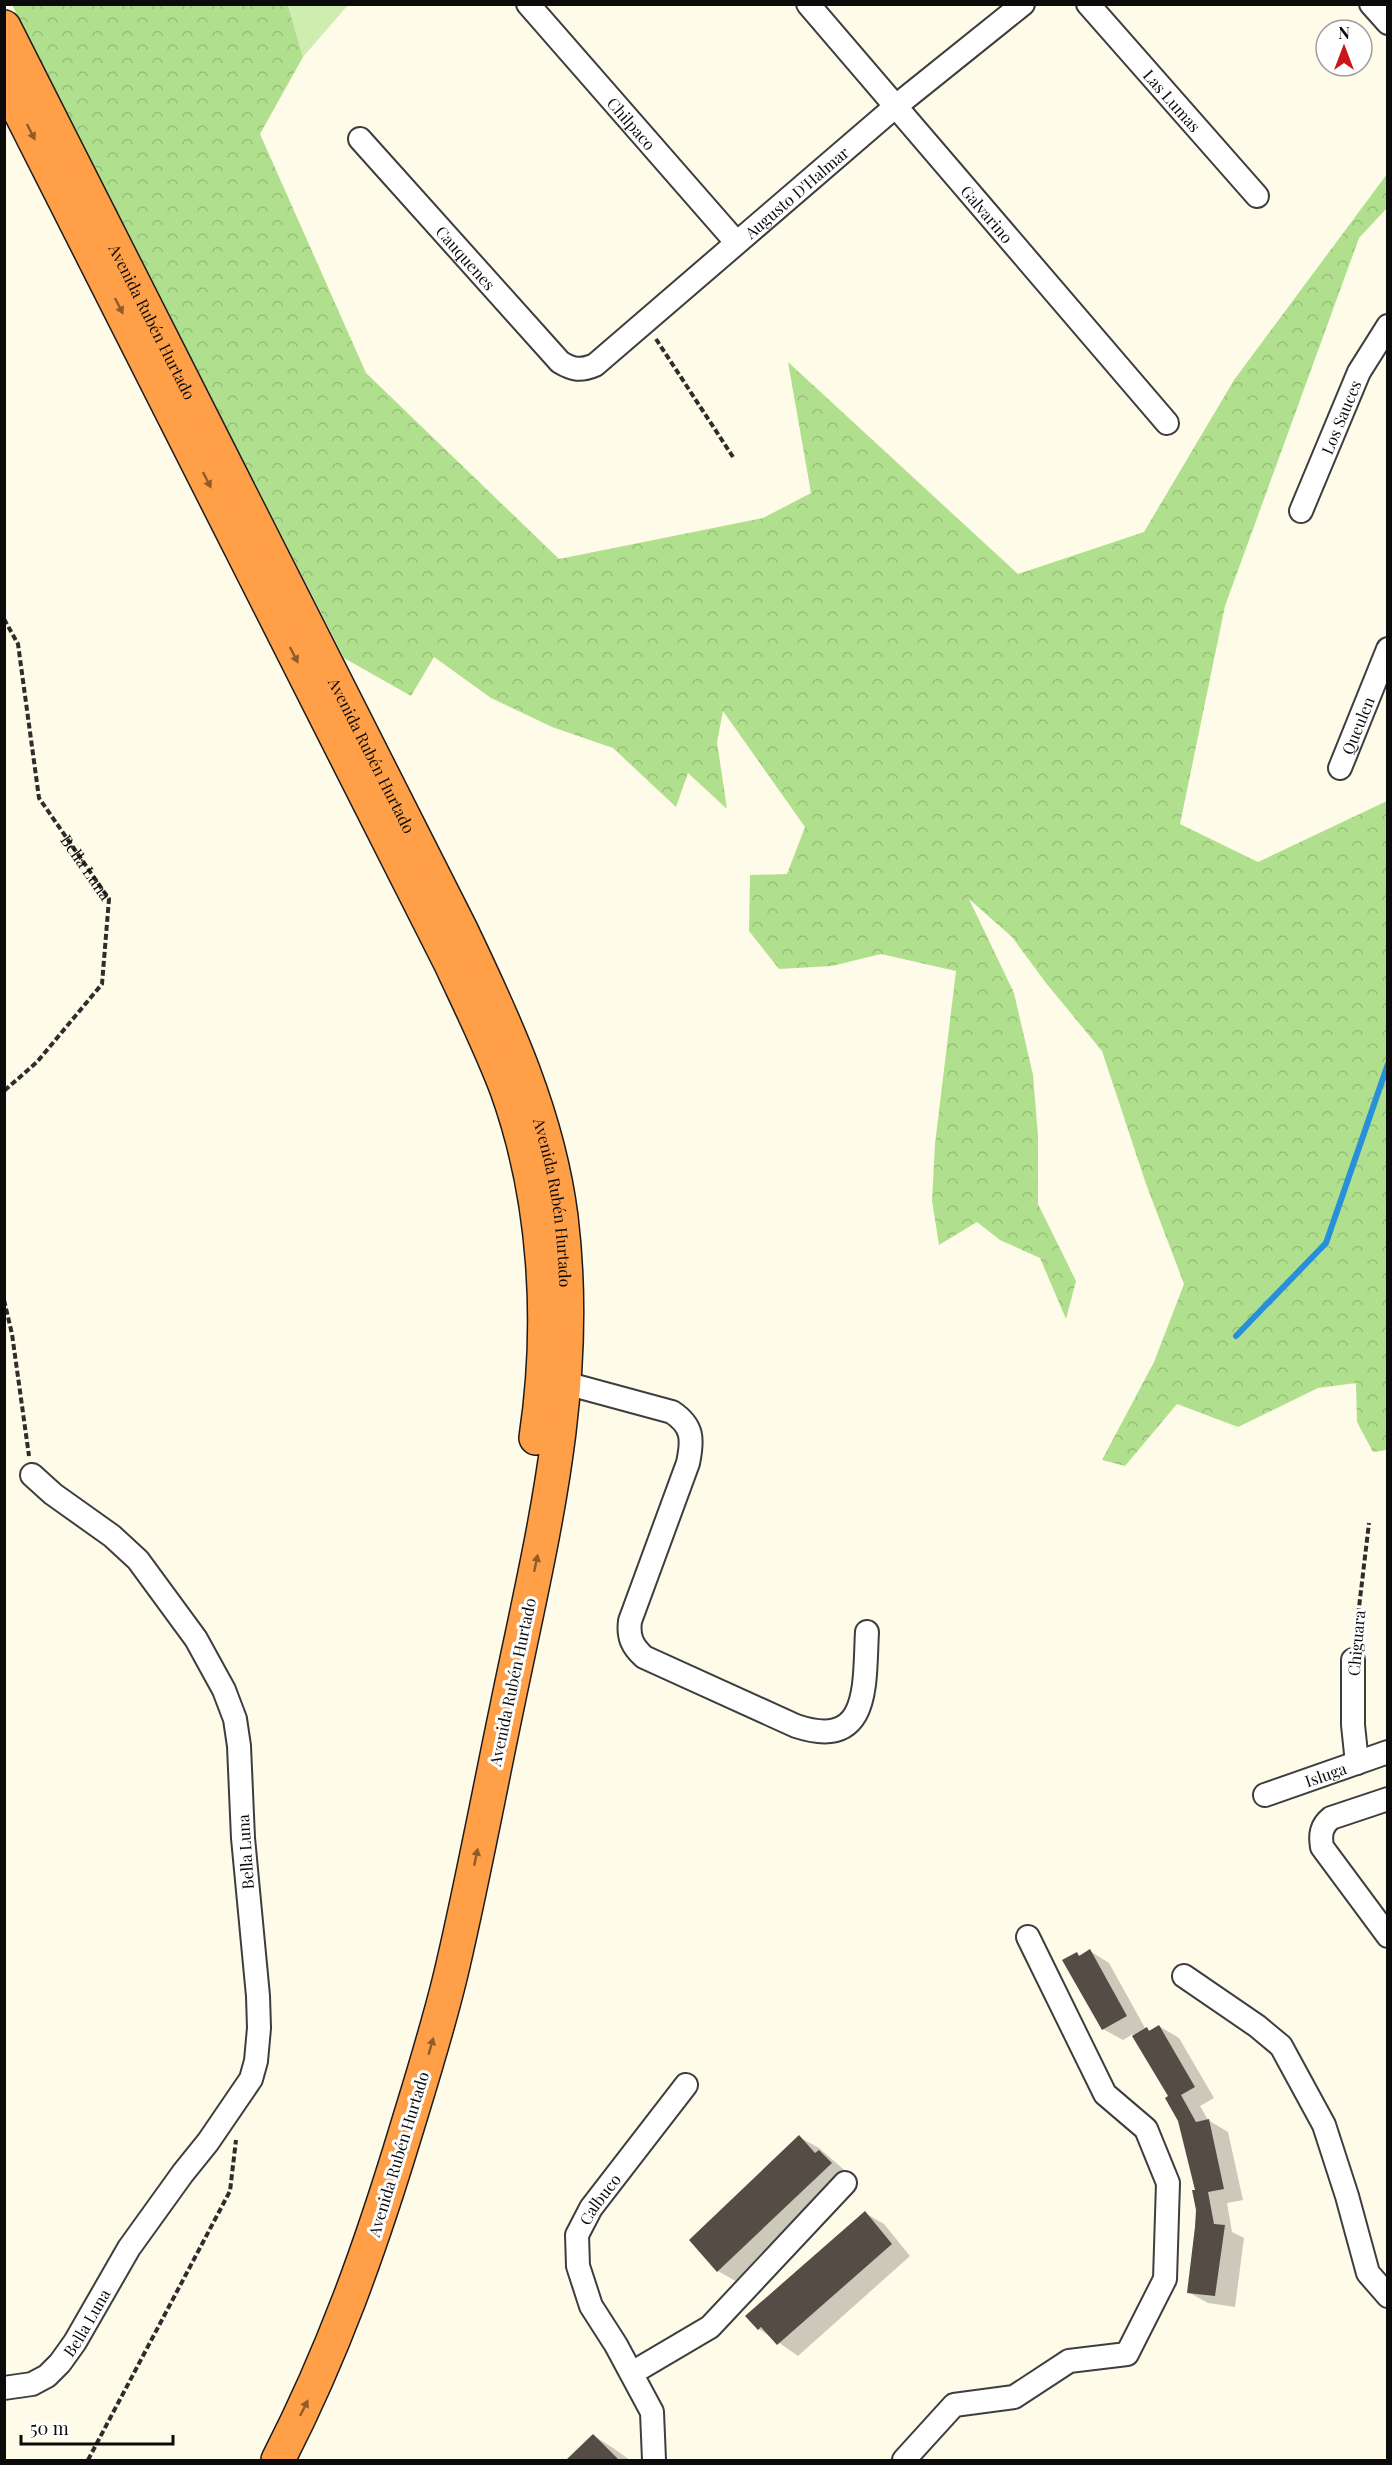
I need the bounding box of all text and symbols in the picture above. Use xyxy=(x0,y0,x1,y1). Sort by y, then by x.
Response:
north arrow xyxy=(1314,18,1374,78)
text: N xyxy=(1338,22,1350,43)
street label: Las Lumas xyxy=(1139,64,1206,136)
street label: Chilpaco xyxy=(603,92,661,154)
one-way arrow xyxy=(26,124,36,141)
street label: Augusto D'Halmar xyxy=(739,141,853,243)
street label: Galvarino xyxy=(957,180,1018,247)
street label: Cauquenes xyxy=(432,221,501,294)
street label: Avenida Rubén Hurtado xyxy=(104,239,201,403)
one-way arrow xyxy=(114,298,123,315)
street label: Los Sauces xyxy=(1316,377,1365,457)
one-way arrow xyxy=(202,472,211,489)
one-way arrow xyxy=(290,646,299,663)
street label: Avenida Rubén Hurtado xyxy=(324,673,421,837)
street label: Queulen xyxy=(1336,693,1378,757)
street label: Bella Luna xyxy=(57,830,117,904)
street label: Avenida Rubén Hurtado xyxy=(529,1114,577,1288)
one-way arrow xyxy=(532,1553,541,1572)
street label: Avenida Rubén Hurtado xyxy=(484,1596,540,1769)
street label: Chiguara xyxy=(1343,1609,1369,1677)
street label: Isluga xyxy=(1302,1757,1349,1791)
street label: Bella Luna xyxy=(232,1814,258,1890)
one-way arrow xyxy=(472,1847,481,1866)
one-way arrow xyxy=(427,2037,436,2055)
street label: Avenida Rubén Hurtado xyxy=(363,2069,433,2240)
street label: Calbuco xyxy=(574,2169,625,2228)
street label: Bella Luna xyxy=(58,2285,114,2360)
one-way arrow xyxy=(300,2400,309,2417)
scale bar xyxy=(21,2408,172,2446)
text: 50 m xyxy=(30,2416,69,2440)

